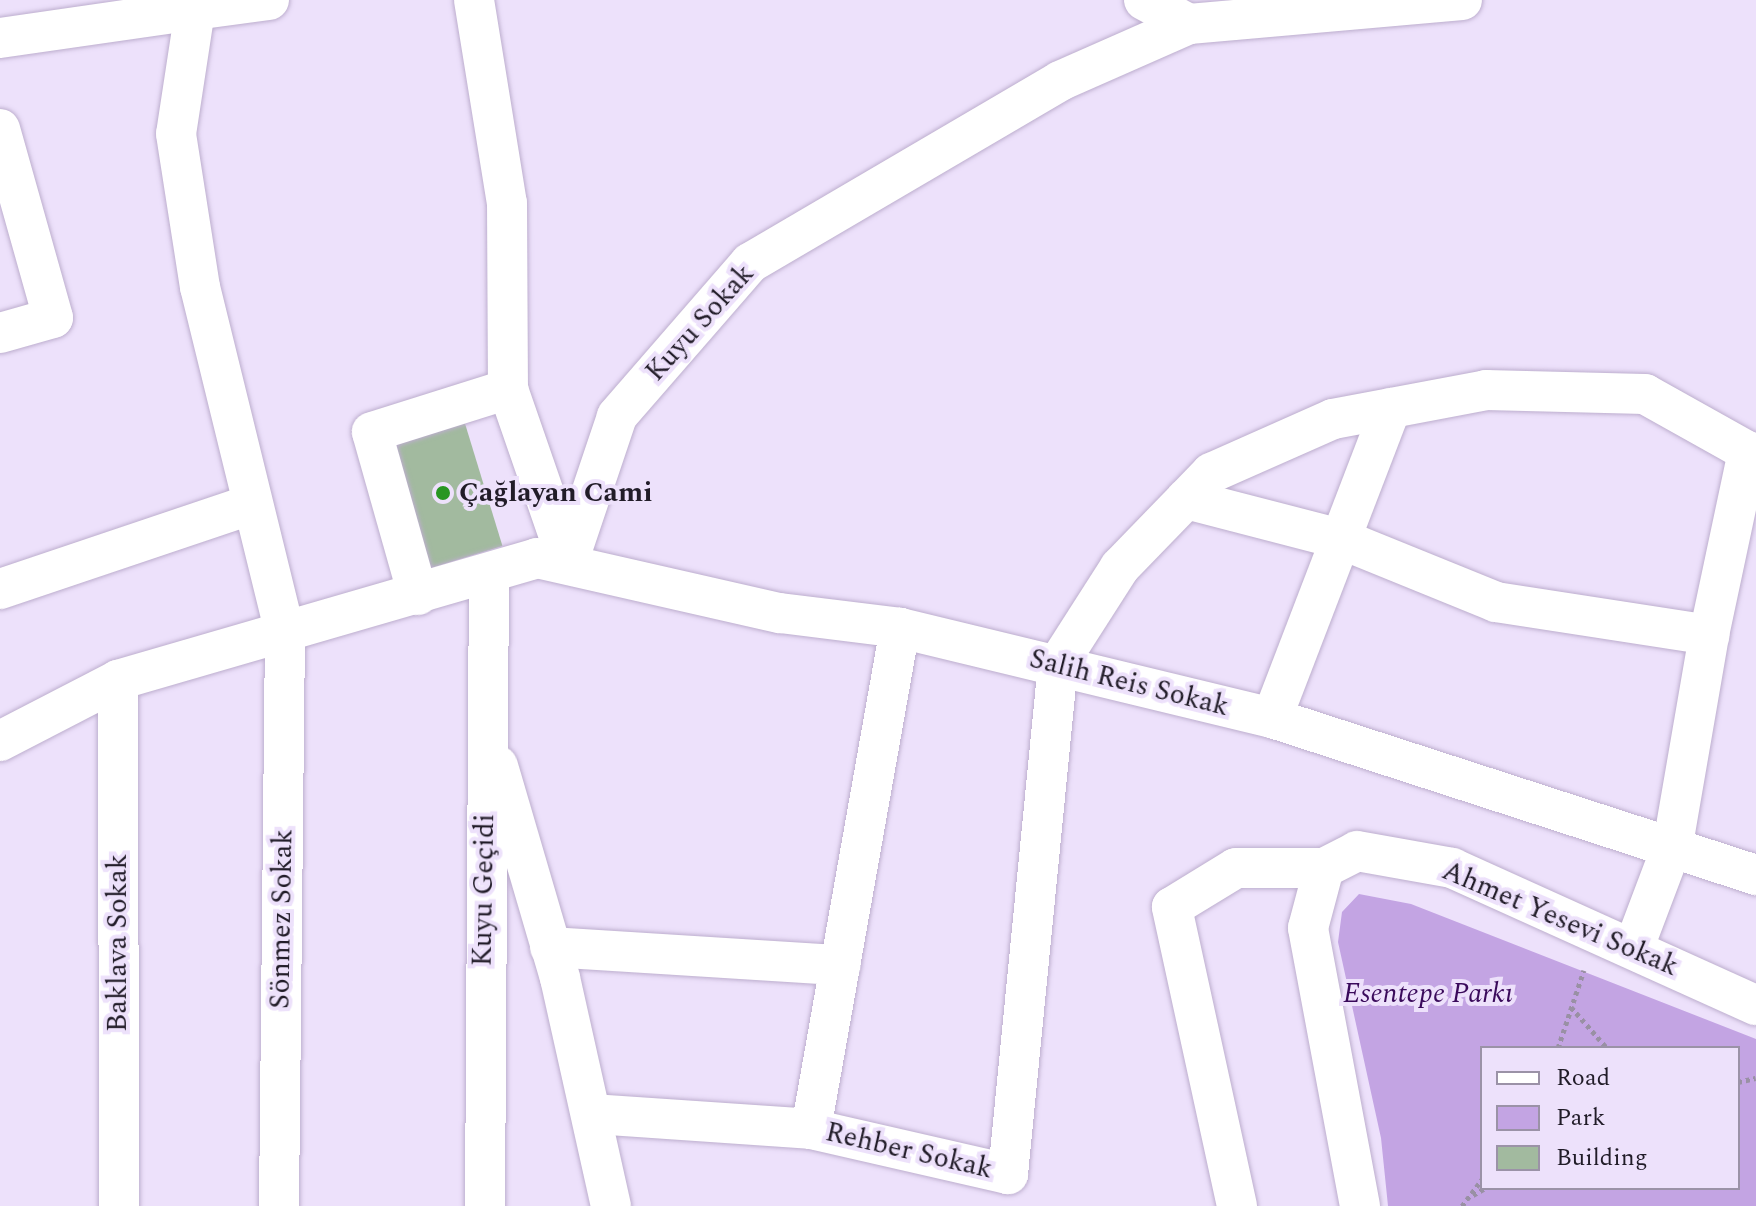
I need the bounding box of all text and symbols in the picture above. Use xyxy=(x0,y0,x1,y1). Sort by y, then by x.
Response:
street label: Kuyu Sokak xyxy=(639,257,761,389)
place label: Çağlayan Cami xyxy=(459,476,653,510)
marker: Çağlayan Cami xyxy=(434,484,452,502)
street label: Salih Reis Sokak xyxy=(1026,642,1232,724)
street label: Kuyu Geçidi xyxy=(466,813,502,967)
street label: Sönmez Sokak xyxy=(264,829,300,1009)
street label: Baklava Sokak xyxy=(101,854,135,1032)
street label: Ahmet Yesevi Sokak xyxy=(1437,854,1683,984)
park label: Esentepe Parkı xyxy=(1343,977,1513,1011)
legend xyxy=(1480,1046,1740,1190)
text: Road xyxy=(1556,1060,1610,1096)
text: Park xyxy=(1556,1100,1606,1136)
street label: Rehber Sokak xyxy=(822,1115,996,1187)
text: Building xyxy=(1556,1140,1648,1176)

